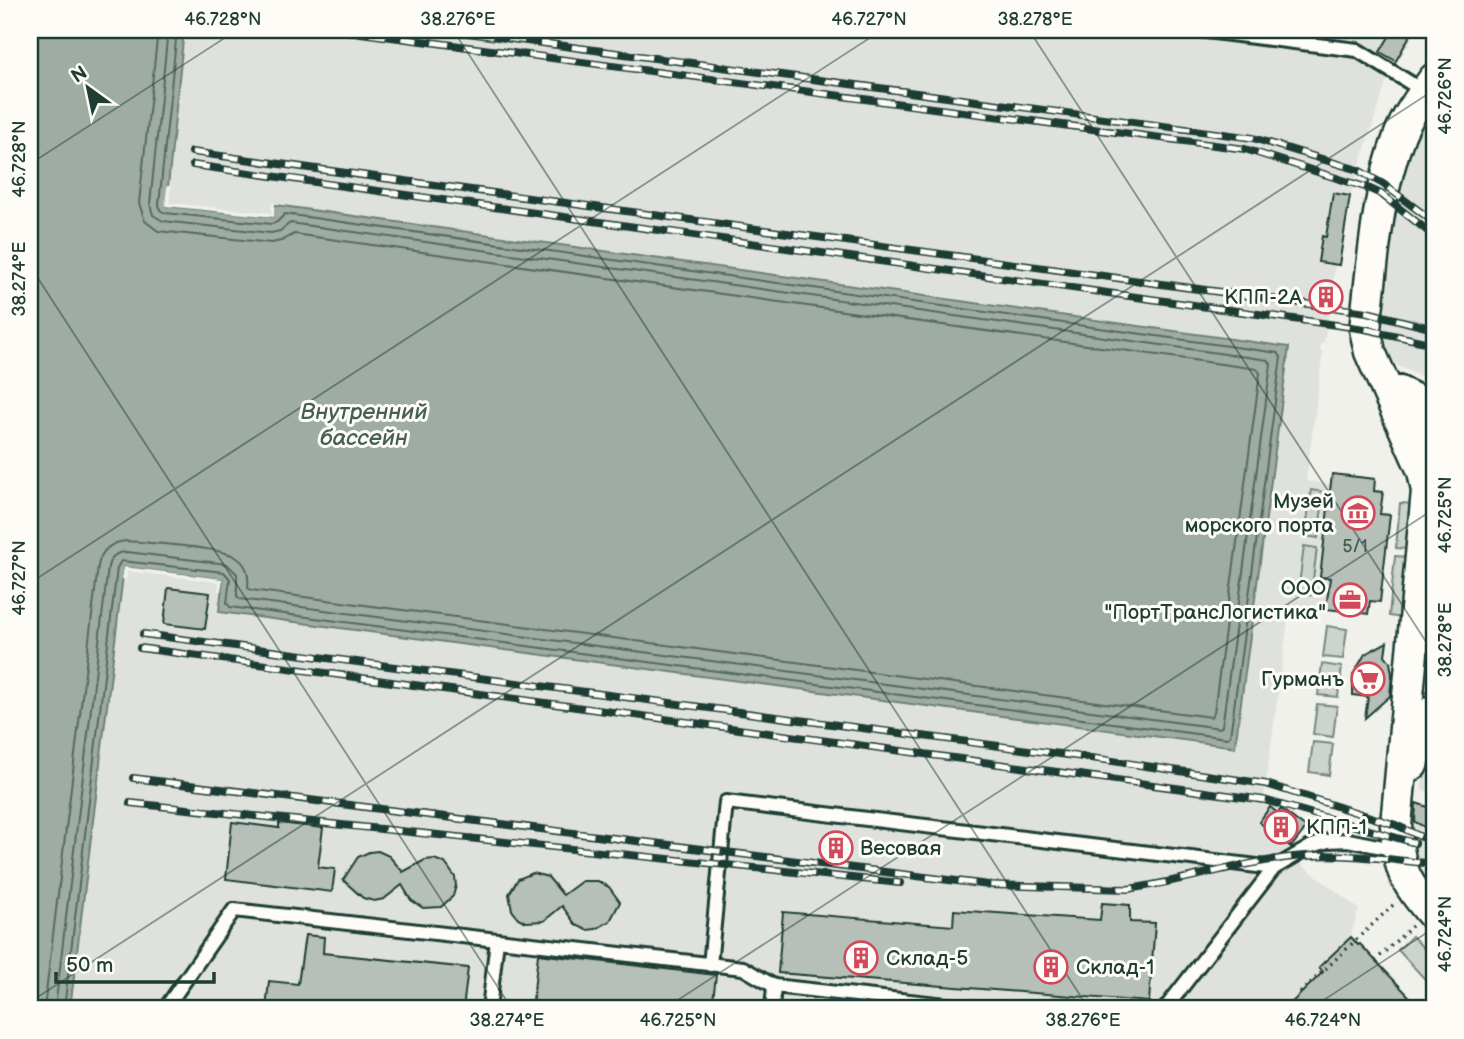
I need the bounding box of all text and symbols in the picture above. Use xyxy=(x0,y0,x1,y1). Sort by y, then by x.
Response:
text: 46.728°N xyxy=(184,9,262,30)
text: 38.276°E xyxy=(420,9,496,30)
text: 46.727°N xyxy=(831,9,907,30)
text: 38.278°E xyxy=(997,9,1073,30)
north arrow xyxy=(52,52,122,122)
text: 46.726°N xyxy=(1435,57,1456,135)
text: N xyxy=(67,61,92,89)
text: 46.728°N xyxy=(9,120,30,198)
text: 38.274°E xyxy=(9,241,30,316)
building icon: КПП-2А xyxy=(1307,278,1345,316)
place label: КПП-2А xyxy=(1224,285,1302,310)
water label: Внутренний бассейн xyxy=(301,398,427,452)
text: 46.725°N xyxy=(1435,477,1456,553)
place label: Музей морского порта xyxy=(1185,489,1335,538)
museum icon: Музей морского порта xyxy=(1339,494,1377,532)
house number: 5/1 xyxy=(1342,536,1368,557)
text: 46.727°N xyxy=(9,540,30,616)
place label: ООО "ПортТрансЛогистика" xyxy=(1105,576,1326,625)
office icon: ООО "ПортТрансЛогистика" xyxy=(1331,581,1369,619)
text: 38.278°E xyxy=(1435,602,1456,678)
supermarket icon: Гурманъ xyxy=(1349,660,1387,698)
place label: Гурманъ xyxy=(1261,667,1344,692)
building icon: КПП-1 xyxy=(1262,808,1300,846)
place label: КПП-1 xyxy=(1306,815,1367,840)
building icon: Весовая xyxy=(817,829,855,867)
place label: Весовая xyxy=(860,836,941,861)
text: 46.724°N xyxy=(1435,896,1456,972)
building icon: Склад-5 xyxy=(842,939,880,977)
scale bar xyxy=(56,941,214,985)
place label: Склад-5 xyxy=(886,946,968,971)
building icon: Склад-1 xyxy=(1032,948,1070,986)
text: 50 m xyxy=(66,953,113,978)
place label: Склад-1 xyxy=(1076,955,1154,980)
text: 38.274°E xyxy=(470,1010,545,1031)
text: 46.725°N xyxy=(640,1010,716,1031)
text: 38.276°E xyxy=(1045,1010,1121,1031)
text: 46.724°N xyxy=(1285,1010,1361,1031)

